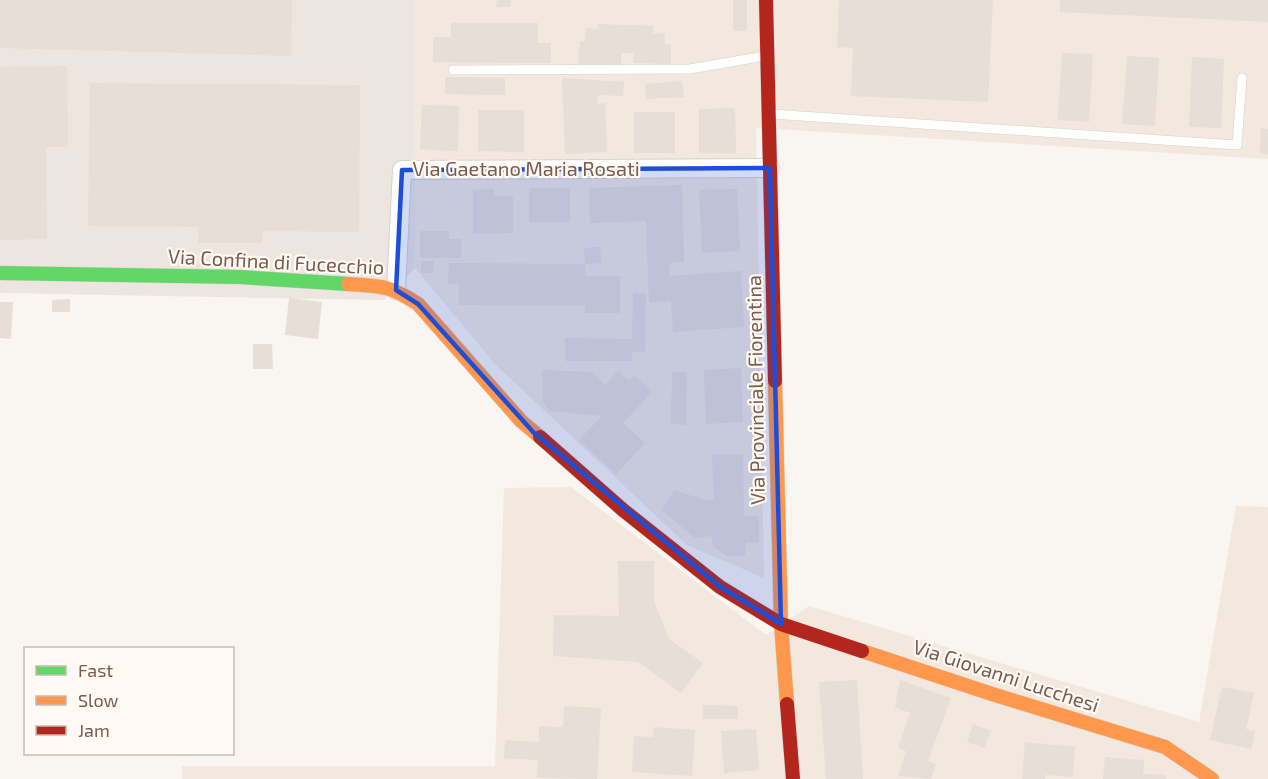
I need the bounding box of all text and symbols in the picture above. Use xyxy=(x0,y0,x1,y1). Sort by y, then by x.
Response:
street label: Via Gaetano Maria Rosati xyxy=(412,156,640,180)
street label: Via Confina di Fucecchio xyxy=(167,243,385,279)
street label: Via Provinciale Fiorentina xyxy=(741,275,769,505)
street label: Via Giovanni Lucchesi xyxy=(910,634,1102,716)
legend xyxy=(24,647,234,755)
text: Fast xyxy=(78,659,113,681)
text: Slow xyxy=(78,689,119,711)
text: Jam xyxy=(78,719,110,741)

